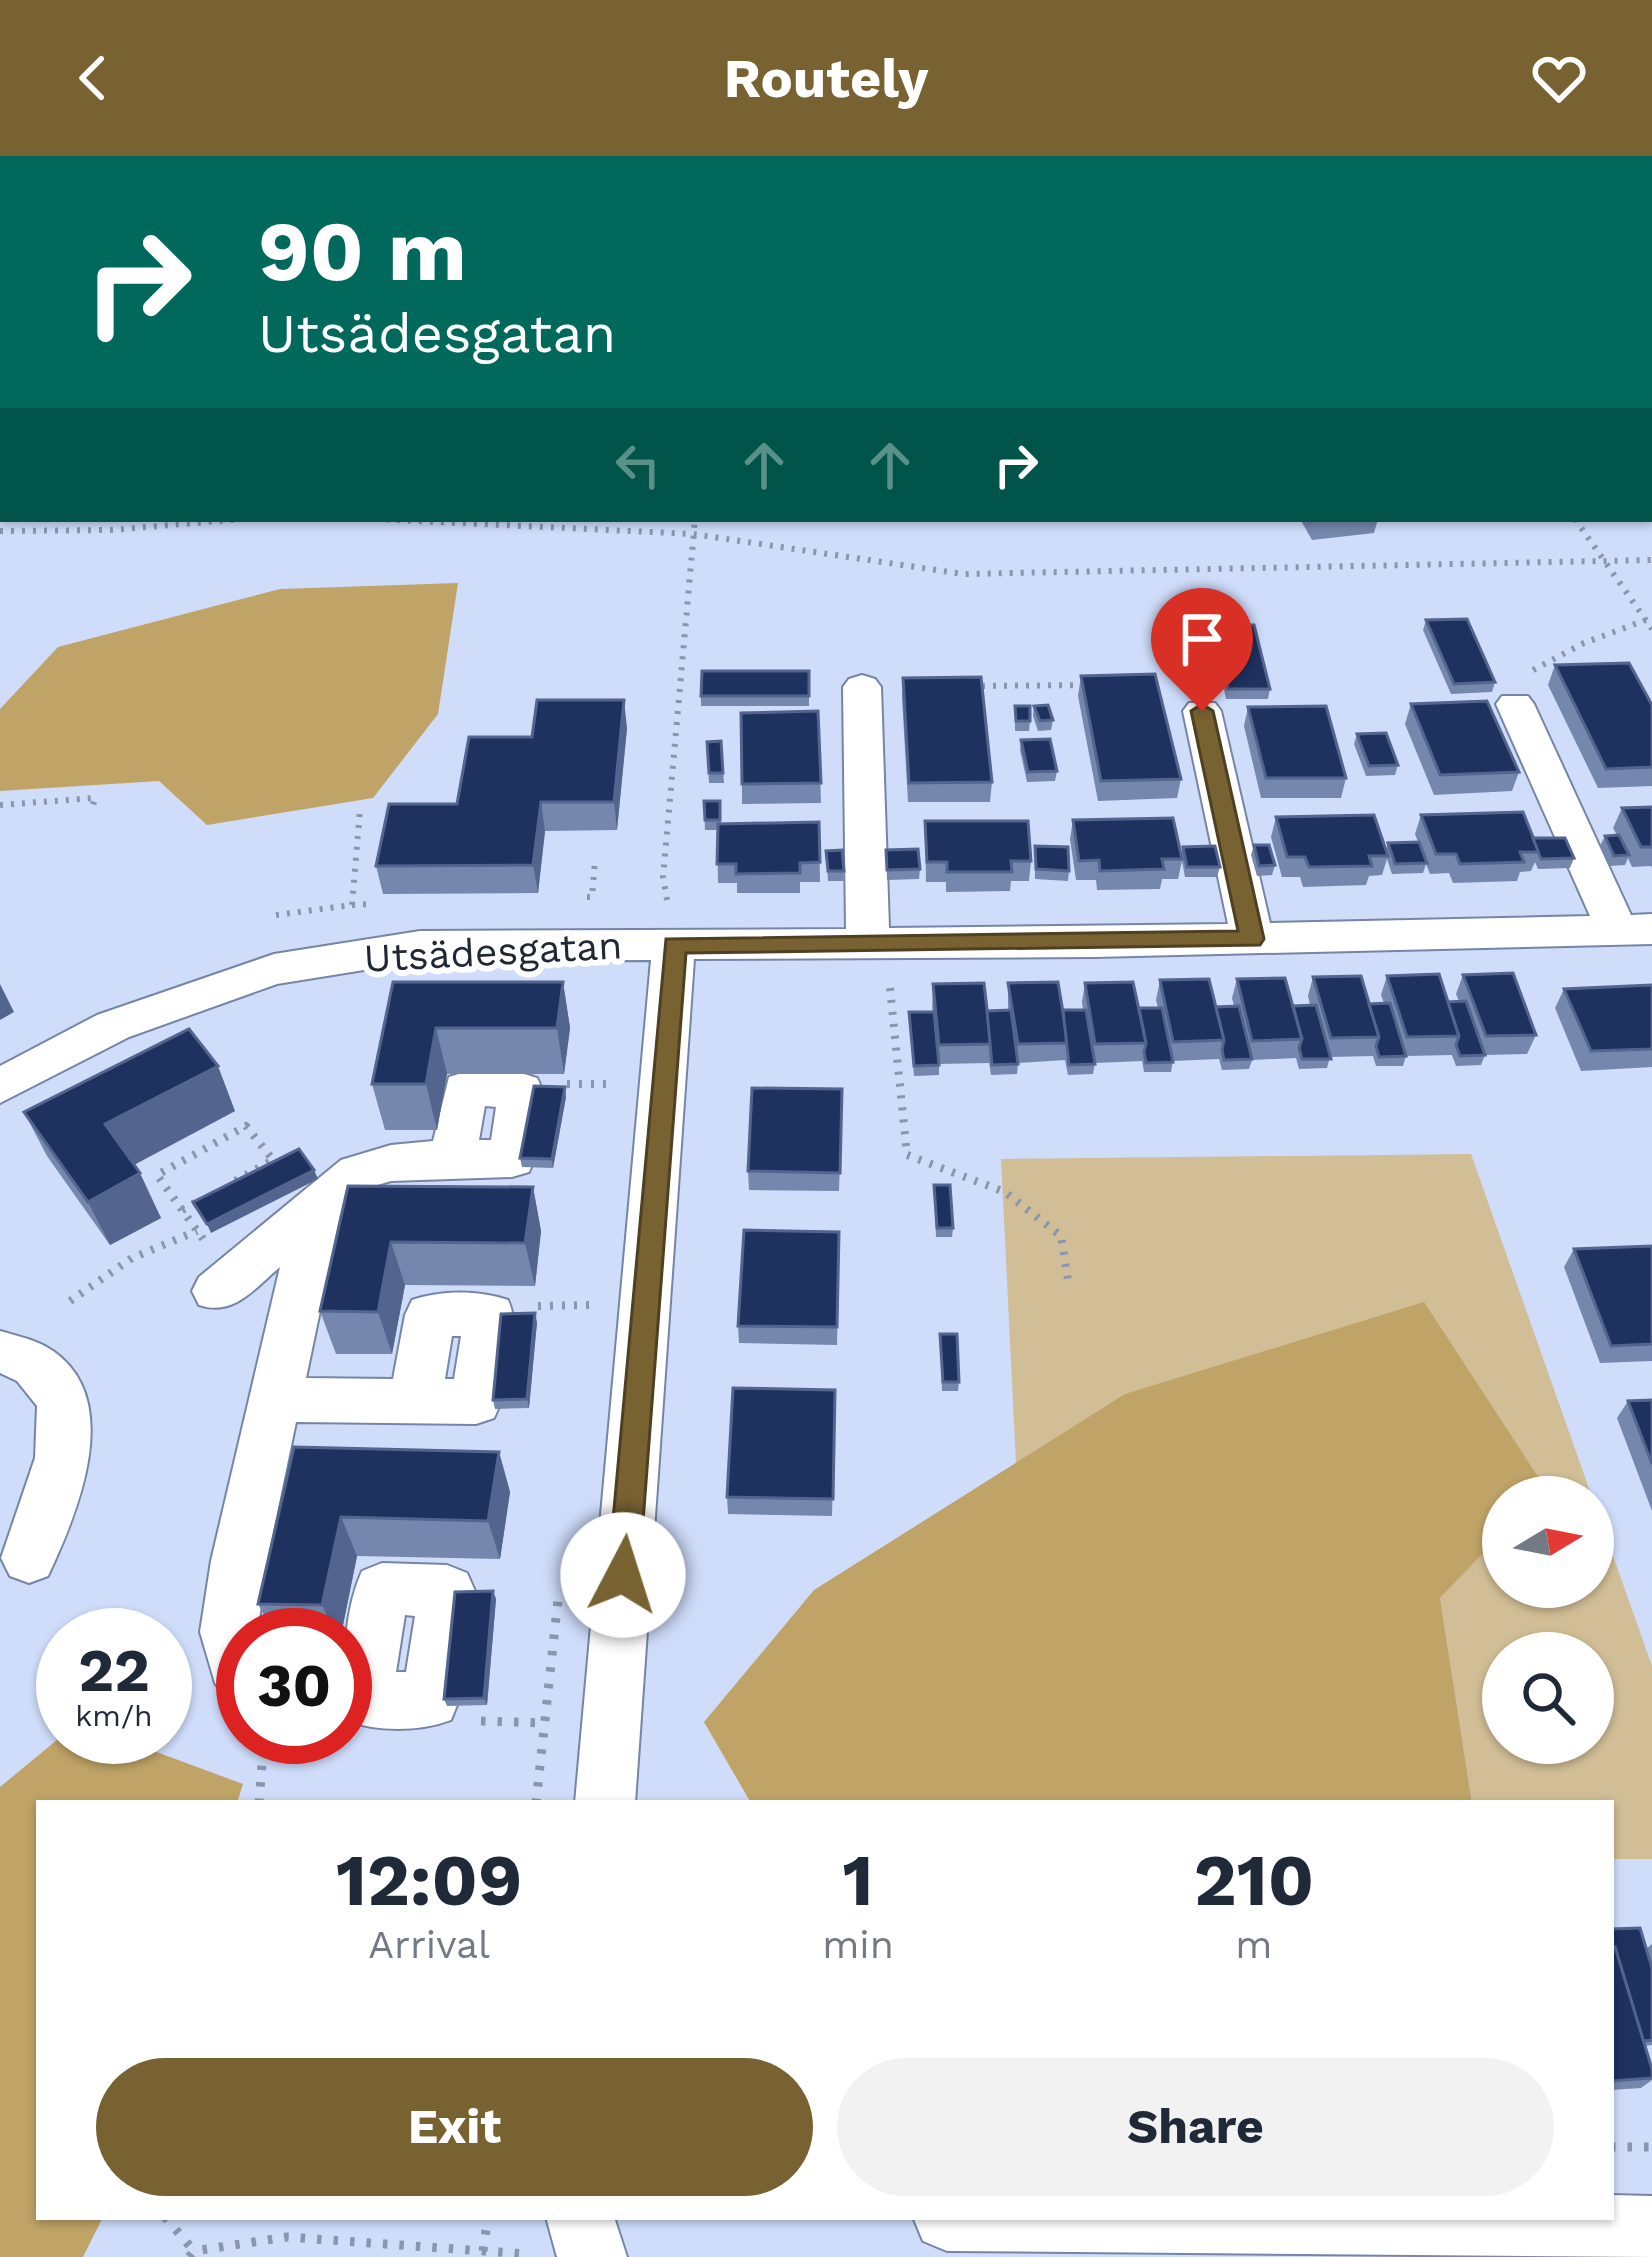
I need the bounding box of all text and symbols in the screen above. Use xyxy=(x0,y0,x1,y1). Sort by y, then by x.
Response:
icon: back xyxy=(60,45,126,111)
icon: heart xyxy=(1526,45,1592,111)
text: Routely xyxy=(724,47,928,110)
text: 90 m xyxy=(258,202,467,300)
icon: right xyxy=(60,204,216,360)
text: Utsädesgatan xyxy=(258,302,616,365)
icon: left xyxy=(605,432,671,498)
icon: ahead xyxy=(731,432,797,498)
icon: ahead xyxy=(857,432,923,498)
icon: right xyxy=(983,432,1049,498)
pin xyxy=(1151,588,1253,711)
icon: arrive xyxy=(1169,606,1235,672)
street label: Utsädesgatan xyxy=(363,922,623,981)
north arrow xyxy=(1482,1476,1614,1608)
map controls xyxy=(1482,1476,1614,1764)
position arrow xyxy=(560,1512,686,1638)
speed limit sign: 30 xyxy=(216,1608,372,1764)
button: search xyxy=(1482,1632,1614,1764)
text: 22 xyxy=(78,1635,150,1706)
text: km/h xyxy=(75,1698,153,1733)
text: 12:09 xyxy=(336,1838,522,1922)
text: 1 xyxy=(843,1838,874,1922)
text: 210 xyxy=(1194,1838,1314,1922)
text: Arrival xyxy=(368,1922,490,1967)
text: min xyxy=(822,1922,894,1967)
text: m xyxy=(1235,1922,1273,1967)
button: Exit xyxy=(96,2058,813,2196)
button: Share xyxy=(837,2058,1554,2196)

